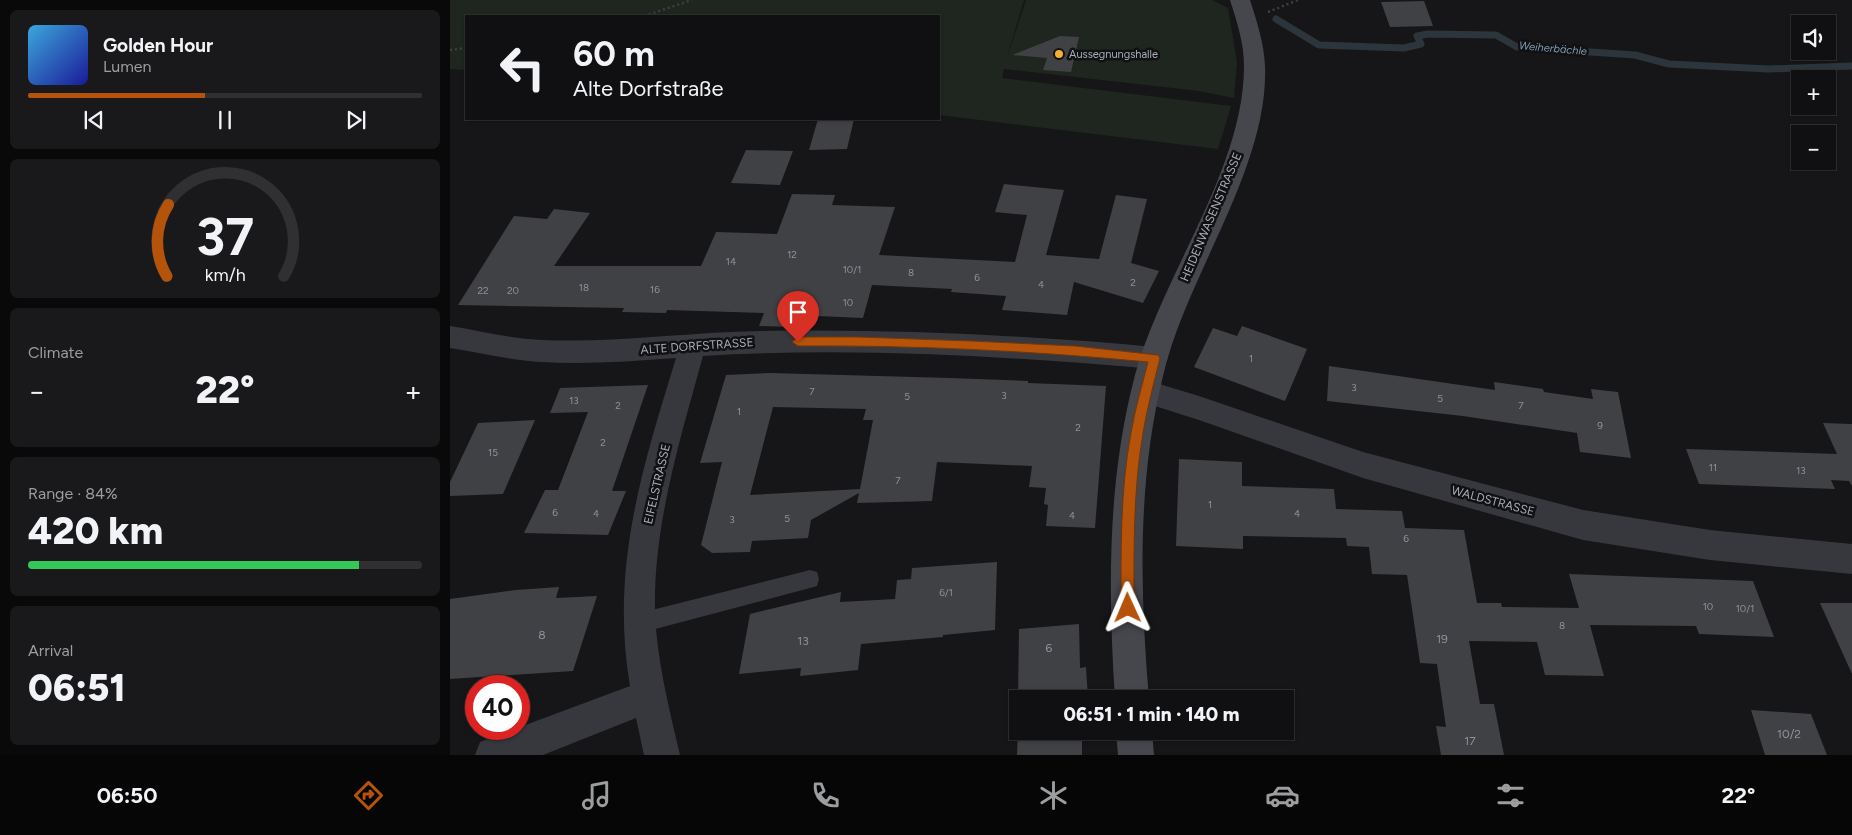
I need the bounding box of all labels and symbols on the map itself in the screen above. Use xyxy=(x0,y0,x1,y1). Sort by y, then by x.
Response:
water label: Weiherbächle xyxy=(1518,39,1587,58)
marker: Aussegnungshalle xyxy=(1053,48,1065,60)
place label: Aussegnungshalle xyxy=(1069,48,1158,61)
street label: HEIDENWASENSTRASSE xyxy=(1177,151,1245,283)
house number: 12 xyxy=(787,248,797,261)
house number: 14 xyxy=(726,255,736,268)
house number: 10/1 xyxy=(843,263,861,276)
house number: 8 xyxy=(908,266,914,279)
house number: 6 xyxy=(974,271,980,284)
house number: 2 xyxy=(1130,276,1136,289)
house number: 4 xyxy=(1038,278,1044,291)
house number: 18 xyxy=(579,281,589,294)
house number: 16 xyxy=(650,283,660,296)
house number: 22 xyxy=(477,284,489,297)
house number: 20 xyxy=(507,284,519,297)
pin xyxy=(777,291,819,342)
house number: 10 xyxy=(843,296,853,309)
street label: ALTE DORFSTRASSE xyxy=(640,335,754,357)
house number: 1 xyxy=(1249,352,1253,365)
house number: 3 xyxy=(1351,381,1357,394)
house number: 7 xyxy=(809,385,815,398)
house number: 3 xyxy=(1001,389,1007,402)
house number: 5 xyxy=(904,390,910,403)
house number: 5 xyxy=(1437,392,1443,405)
house number: 13 xyxy=(569,394,579,407)
house number: 2 xyxy=(615,399,621,412)
house number: 7 xyxy=(1518,399,1524,412)
house number: 1 xyxy=(737,405,741,418)
house number: 9 xyxy=(1597,419,1603,432)
house number: 2 xyxy=(1075,421,1081,434)
house number: 2 xyxy=(600,436,606,449)
street label: EIFELSTRASSE xyxy=(641,443,673,525)
house number: 15 xyxy=(488,446,498,459)
house number: 11 xyxy=(1709,461,1717,474)
house number: 13 xyxy=(1796,464,1806,477)
house number: 7 xyxy=(895,474,901,487)
street label: WALDSTRASSE xyxy=(1450,483,1536,519)
house number: 1 xyxy=(1208,498,1212,511)
house number: 6 xyxy=(552,506,558,519)
house number: 4 xyxy=(593,507,599,520)
house number: 4 xyxy=(1294,507,1300,520)
house number: 4 xyxy=(1069,509,1075,522)
house number: 5 xyxy=(784,512,790,525)
house number: 3 xyxy=(729,513,735,526)
house number: 6 xyxy=(1403,532,1409,545)
position arrow xyxy=(1101,581,1153,633)
house number: 6/1 xyxy=(939,586,953,599)
house number: 10 xyxy=(1703,600,1713,613)
house number: 10/1 xyxy=(1736,602,1754,615)
house number: 8 xyxy=(1559,619,1565,632)
house number: 8 xyxy=(538,628,546,642)
house number: 19 xyxy=(1436,632,1448,646)
house number: 13 xyxy=(797,634,809,648)
house number: 6 xyxy=(1046,641,1053,655)
speed limit sign: 40 xyxy=(465,675,530,740)
house number: 10/2 xyxy=(1777,727,1801,741)
house number: 17 xyxy=(1464,734,1476,748)

